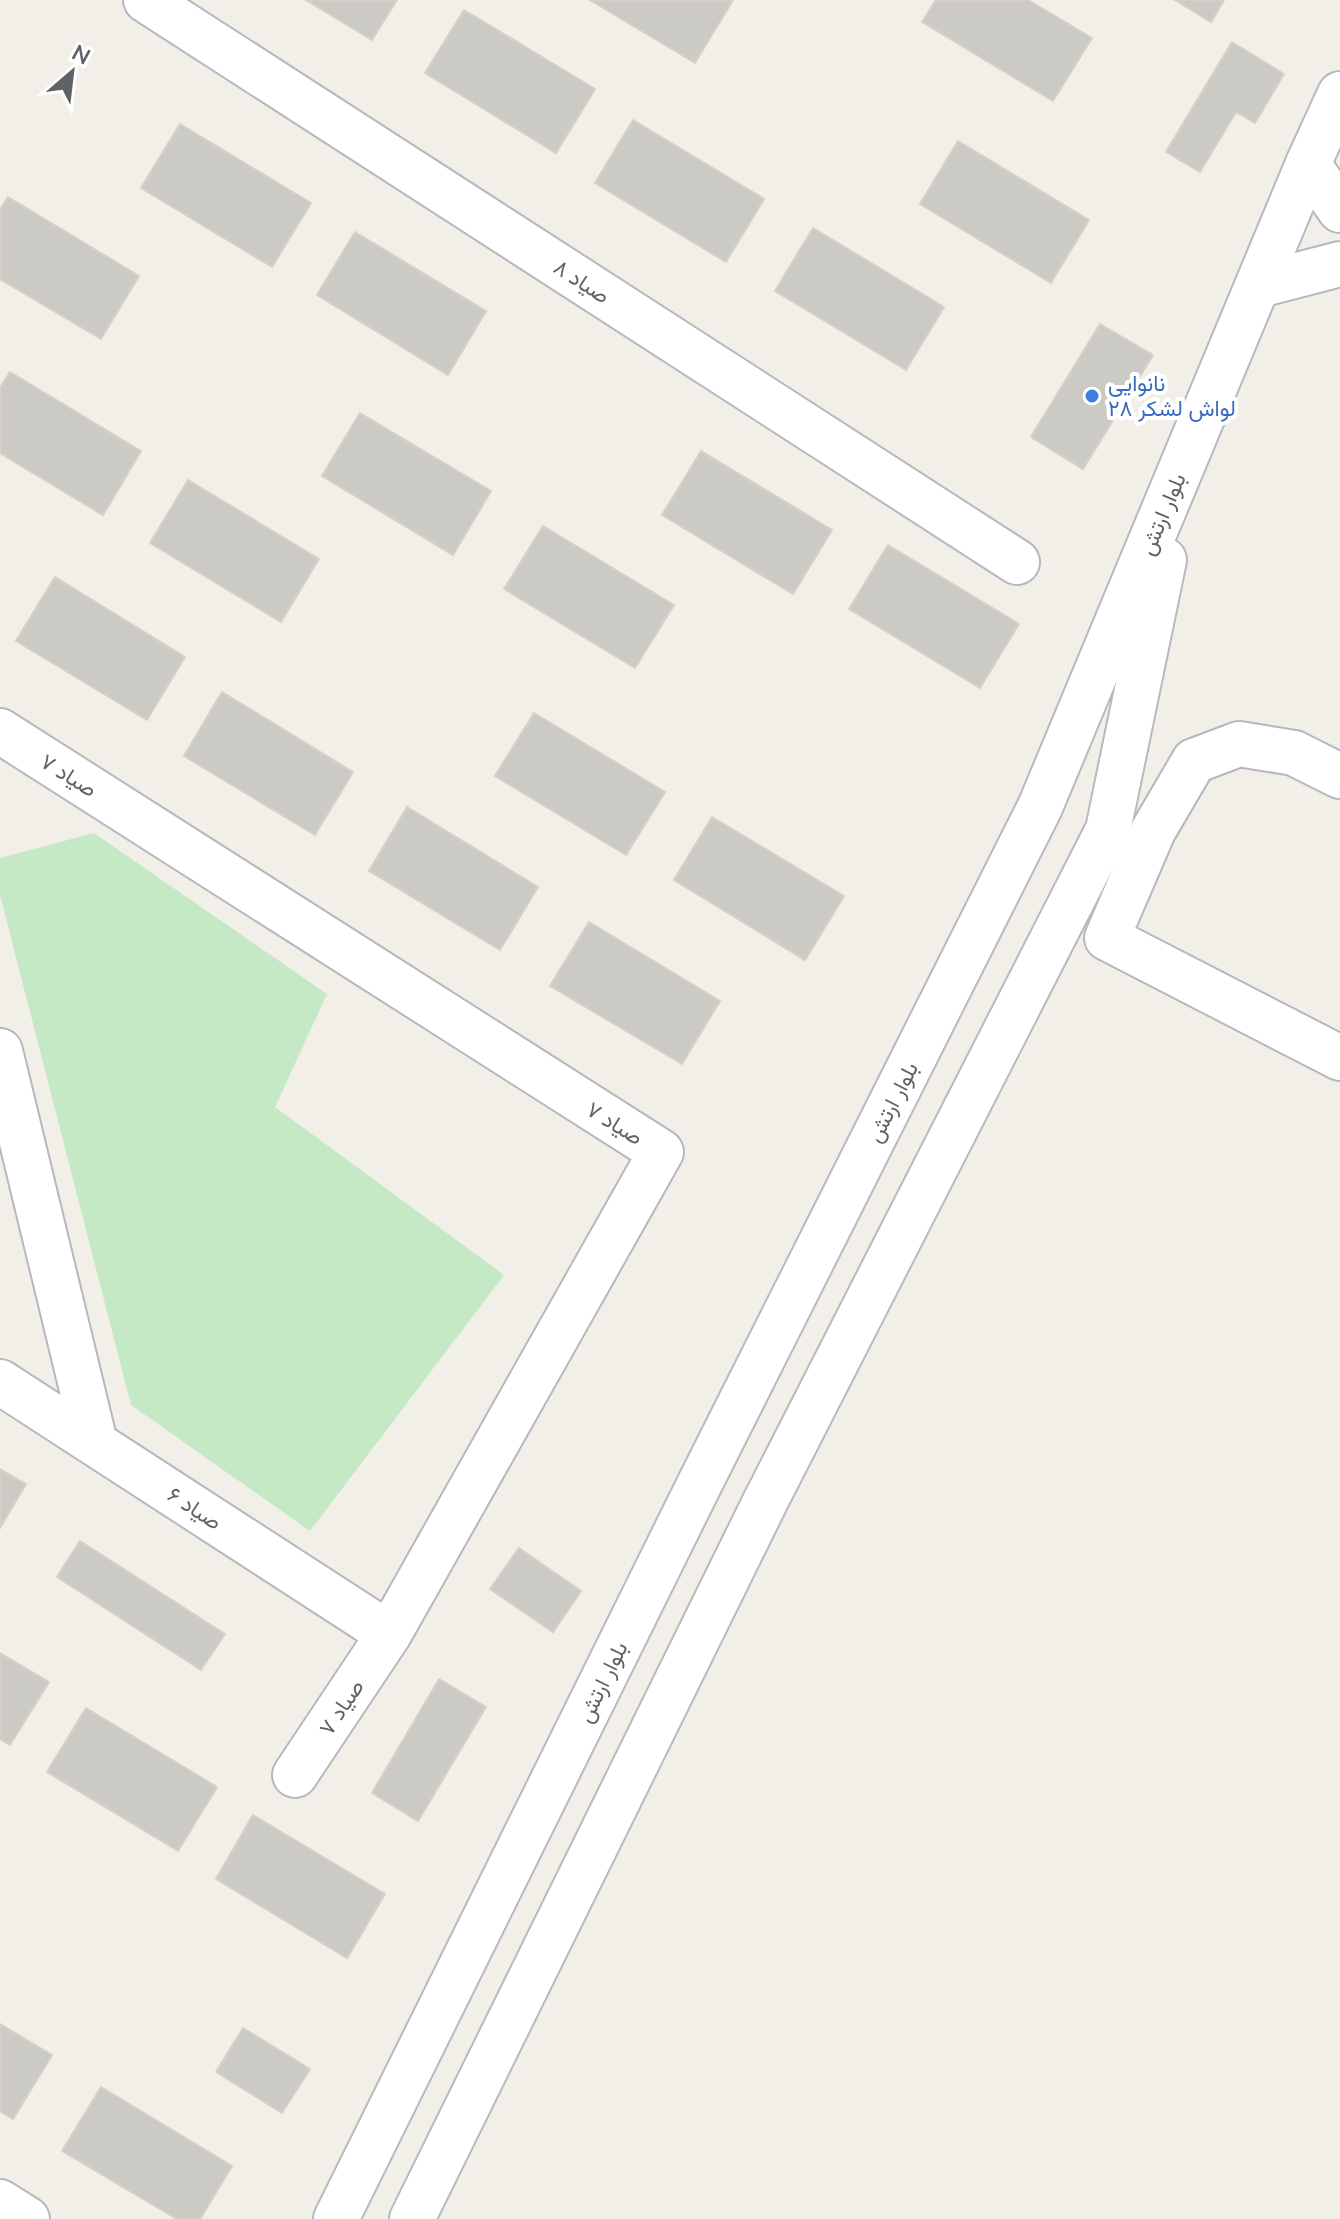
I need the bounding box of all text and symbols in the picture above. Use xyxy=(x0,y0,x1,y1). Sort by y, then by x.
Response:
north arrow xyxy=(32,32,112,112)
text: N xyxy=(67,38,95,71)
street label: صیاد ۸ xyxy=(549,253,615,309)
place label: نانوایی لواش لشکر ۲۸ xyxy=(1108,369,1236,422)
marker: نانوایی لواش لشکر ۲۸ xyxy=(1083,387,1101,405)
street label: بلوار ارتش xyxy=(1132,469,1192,559)
street label: صیاد ۷ xyxy=(36,747,102,803)
street label: بلوار ارتش xyxy=(860,1057,924,1147)
street label: صیاد ۷ xyxy=(582,1095,648,1151)
street label: صیاد ۶ xyxy=(163,1480,227,1536)
street label: بلوار ارتش xyxy=(570,1637,634,1727)
street label: صیاد ۷ xyxy=(312,1674,370,1740)

